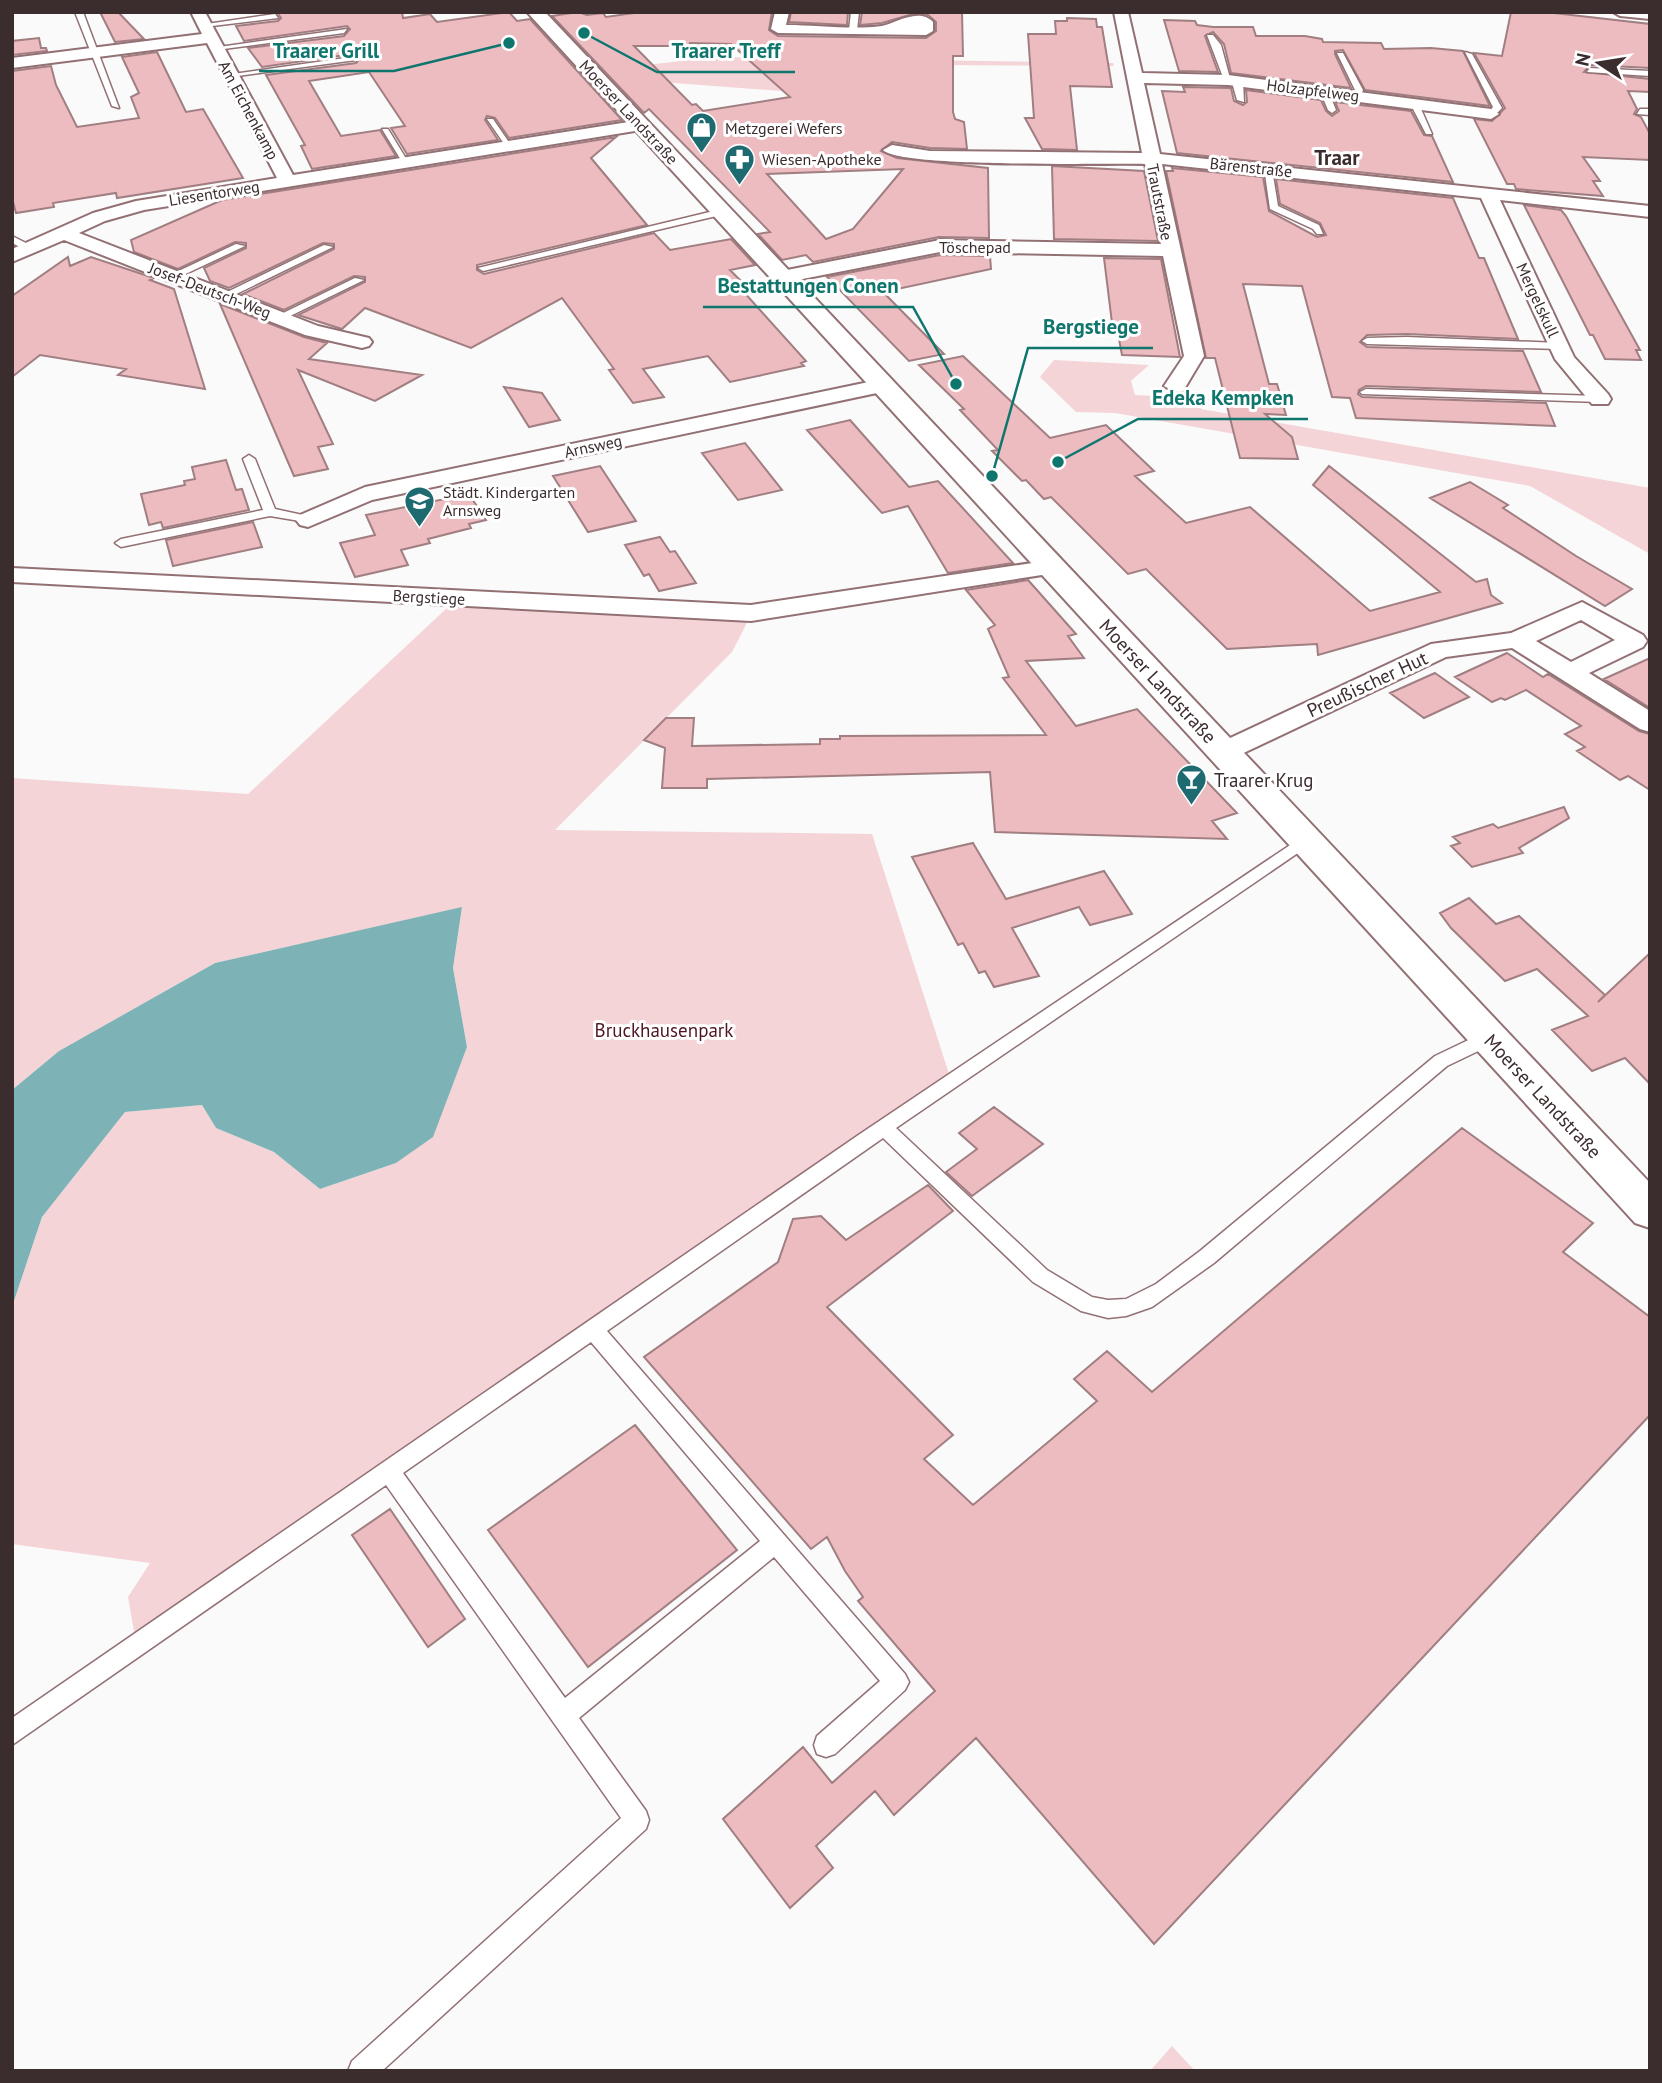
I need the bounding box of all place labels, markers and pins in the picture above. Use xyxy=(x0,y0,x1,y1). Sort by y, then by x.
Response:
callout: Traarer Grill xyxy=(259,29,394,71)
callout: Traarer Treff xyxy=(657,30,795,72)
shop icon: Metzgerei Wefers xyxy=(685,111,719,155)
place label: Metzgerei Wefers xyxy=(725,118,843,138)
pharmacy icon: Wiesen-Apotheke xyxy=(722,142,756,186)
place label: Wiesen-Apotheke xyxy=(762,149,882,169)
callout: Bestattungen Conen xyxy=(703,265,913,307)
callout: Bergstiege xyxy=(1028,306,1153,348)
callout: Edeka Kempken xyxy=(1138,377,1308,419)
place label: Städt. Kindergarten Arnsweg xyxy=(443,482,575,520)
school or university icon: Städt. Kindergarten Arnsweg xyxy=(403,484,437,528)
bar icon: Traarer Krug xyxy=(1174,763,1208,807)
place label: Traarer Krug xyxy=(1214,768,1313,792)

